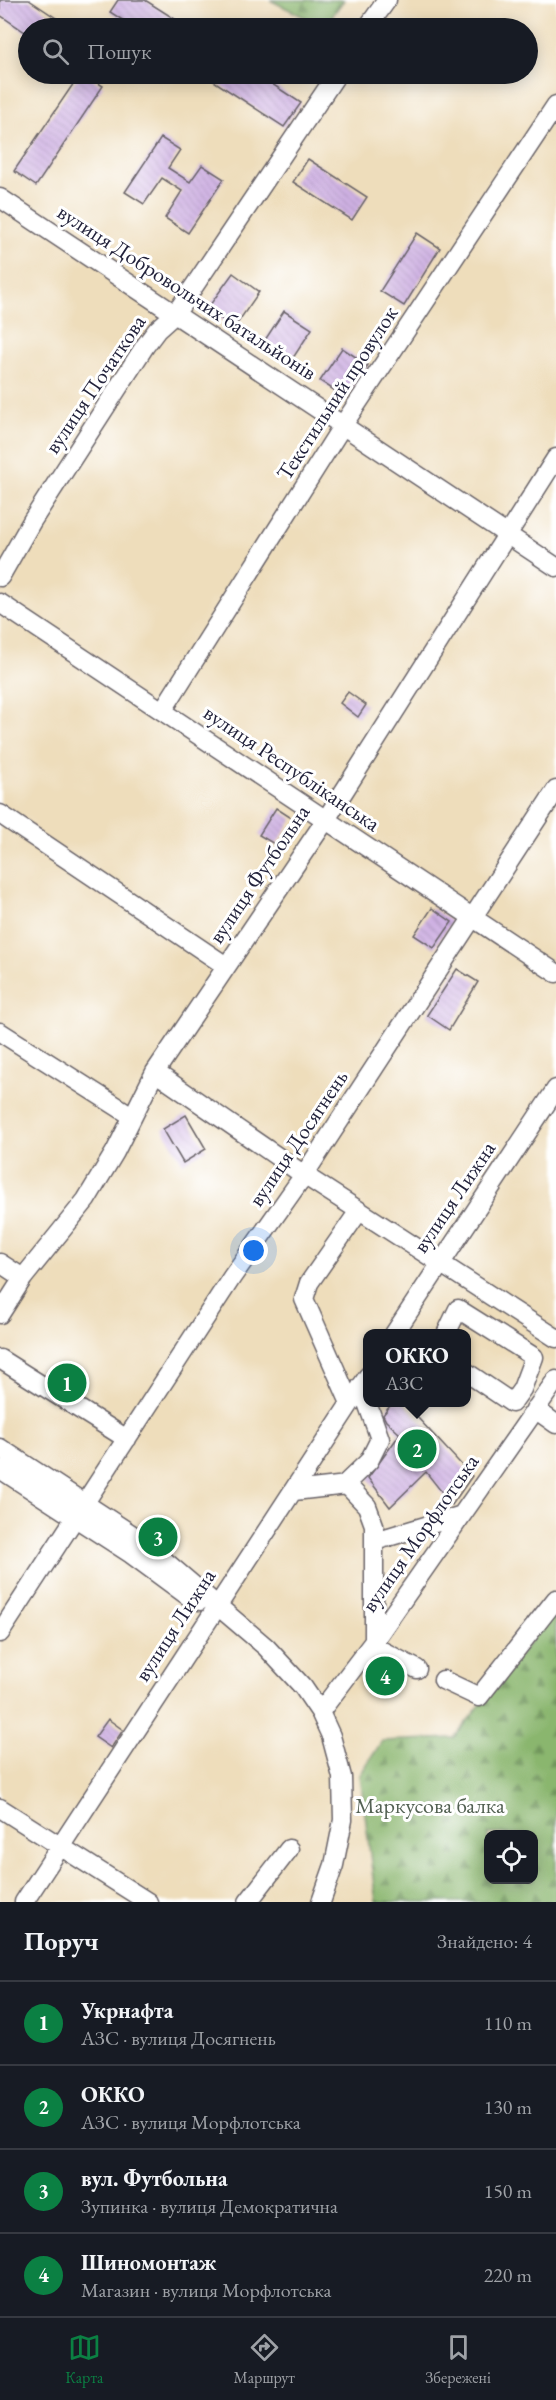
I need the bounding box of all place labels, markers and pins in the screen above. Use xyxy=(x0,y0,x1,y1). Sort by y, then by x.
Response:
pin: 1 xyxy=(48,1360,86,1406)
pin: 2 xyxy=(398,1426,436,1472)
pin: 3 xyxy=(138,1514,178,1560)
pin: 4 xyxy=(366,1654,404,1698)

